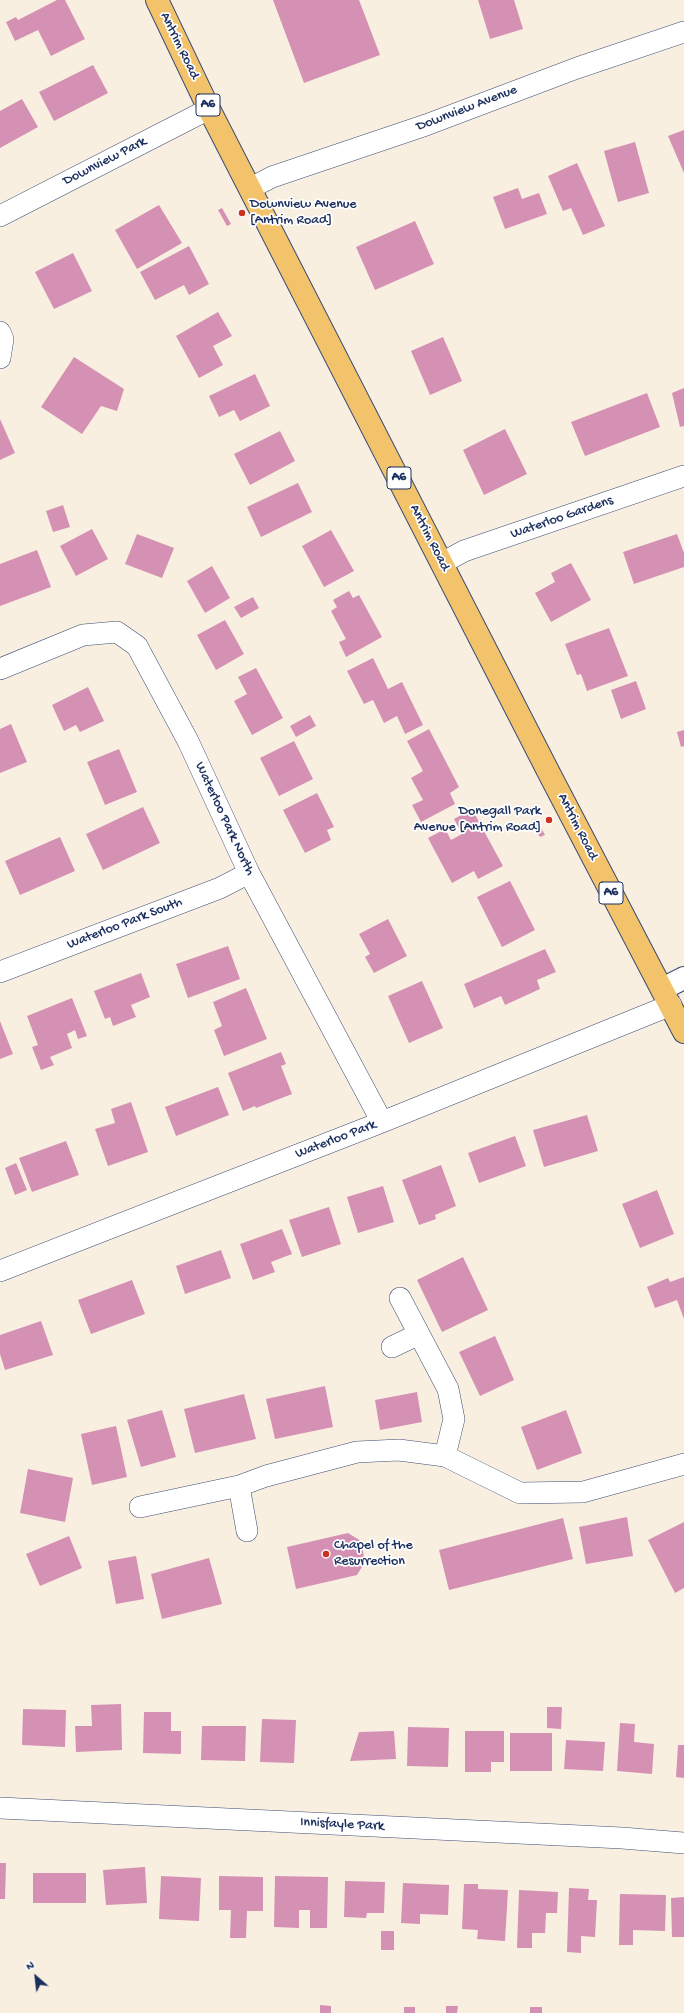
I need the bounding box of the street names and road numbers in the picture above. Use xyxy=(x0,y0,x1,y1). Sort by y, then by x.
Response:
street label: Antrim Road xyxy=(156,10,202,82)
street label: Downview Avenue xyxy=(414,82,520,136)
road number: A6 xyxy=(196,94,220,116)
street label: Downview Park xyxy=(61,134,149,190)
road number: A6 xyxy=(387,467,411,489)
street label: Waterloo Gardens xyxy=(509,493,615,543)
street label: Antrim Road xyxy=(405,502,453,574)
street label: Waterloo Park North xyxy=(190,760,258,878)
street label: Antrim Road xyxy=(553,791,601,863)
road number: A6 xyxy=(599,882,623,904)
street label: Waterloo Park South xyxy=(65,894,185,954)
street label: Waterloo Park xyxy=(293,1117,379,1163)
street label: Innisfayle Park xyxy=(300,1814,384,1836)

